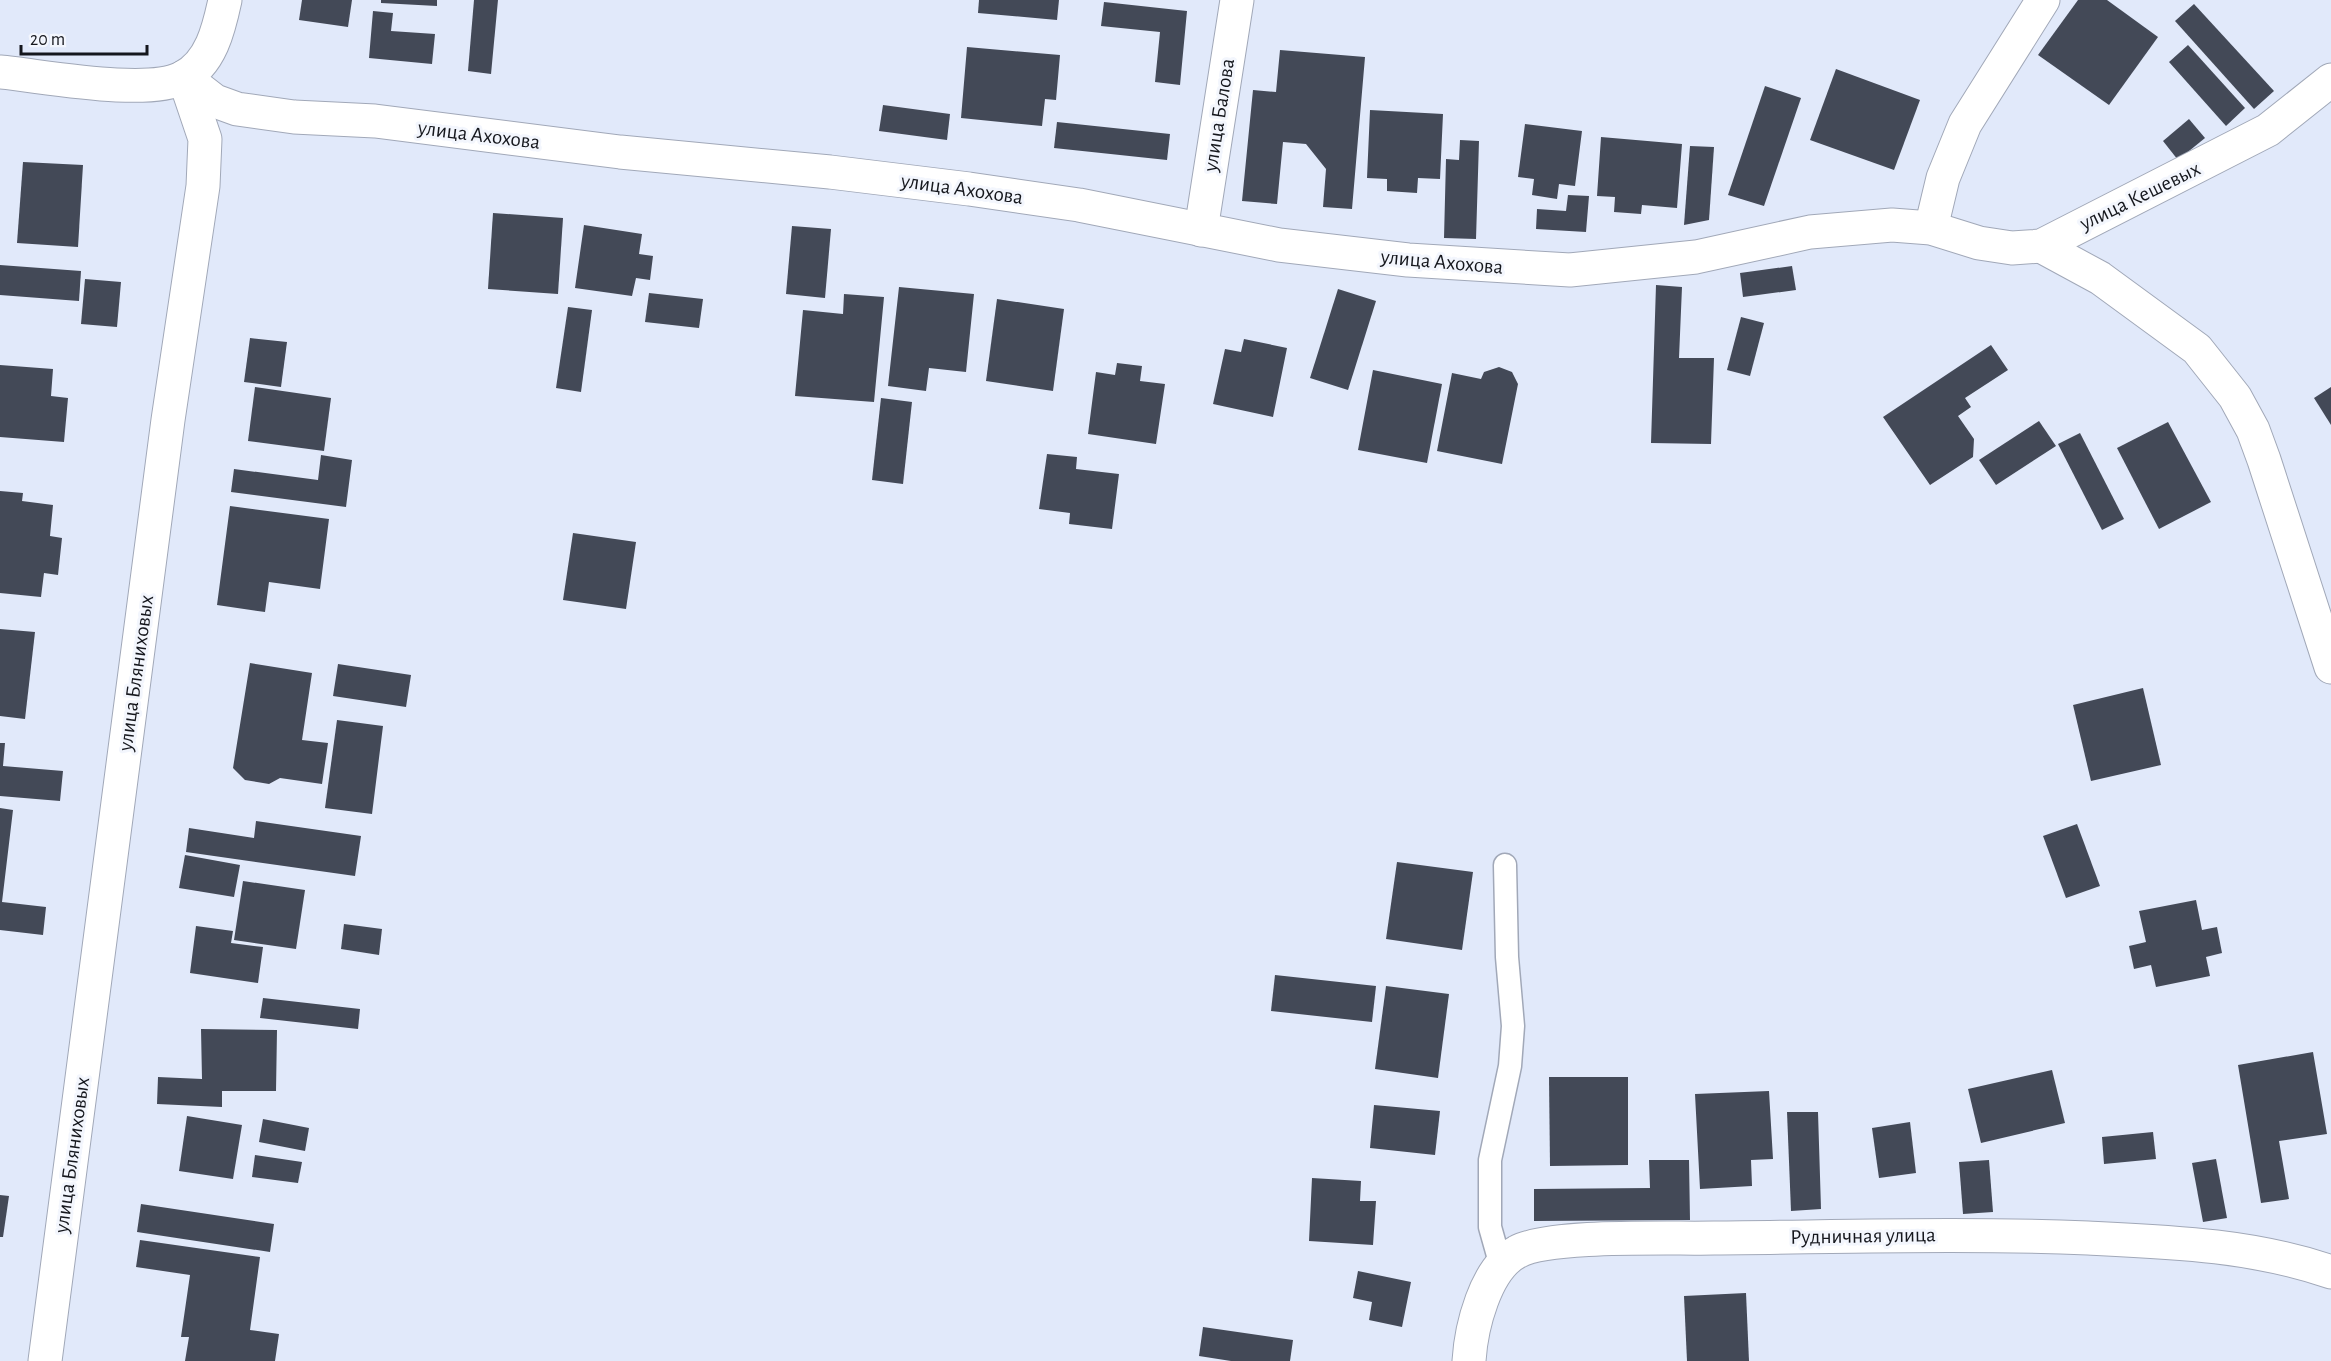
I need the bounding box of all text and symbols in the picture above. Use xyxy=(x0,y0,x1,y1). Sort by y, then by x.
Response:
scale bar xyxy=(21,18,147,56)
text: 20 m xyxy=(30,31,65,49)
street label: улица Балова xyxy=(1200,57,1238,174)
street label: улица Ахохова xyxy=(416,117,542,153)
street label: улица Кешевых xyxy=(2076,158,2204,235)
street label: улица Ахохова xyxy=(899,170,1025,208)
street label: улица Ахохова xyxy=(1379,246,1505,278)
street label: улица Бляниховых xyxy=(115,594,157,753)
street label: улица Бляниховых xyxy=(51,1076,93,1235)
street label: Рудничная улица xyxy=(1790,1224,1936,1248)

